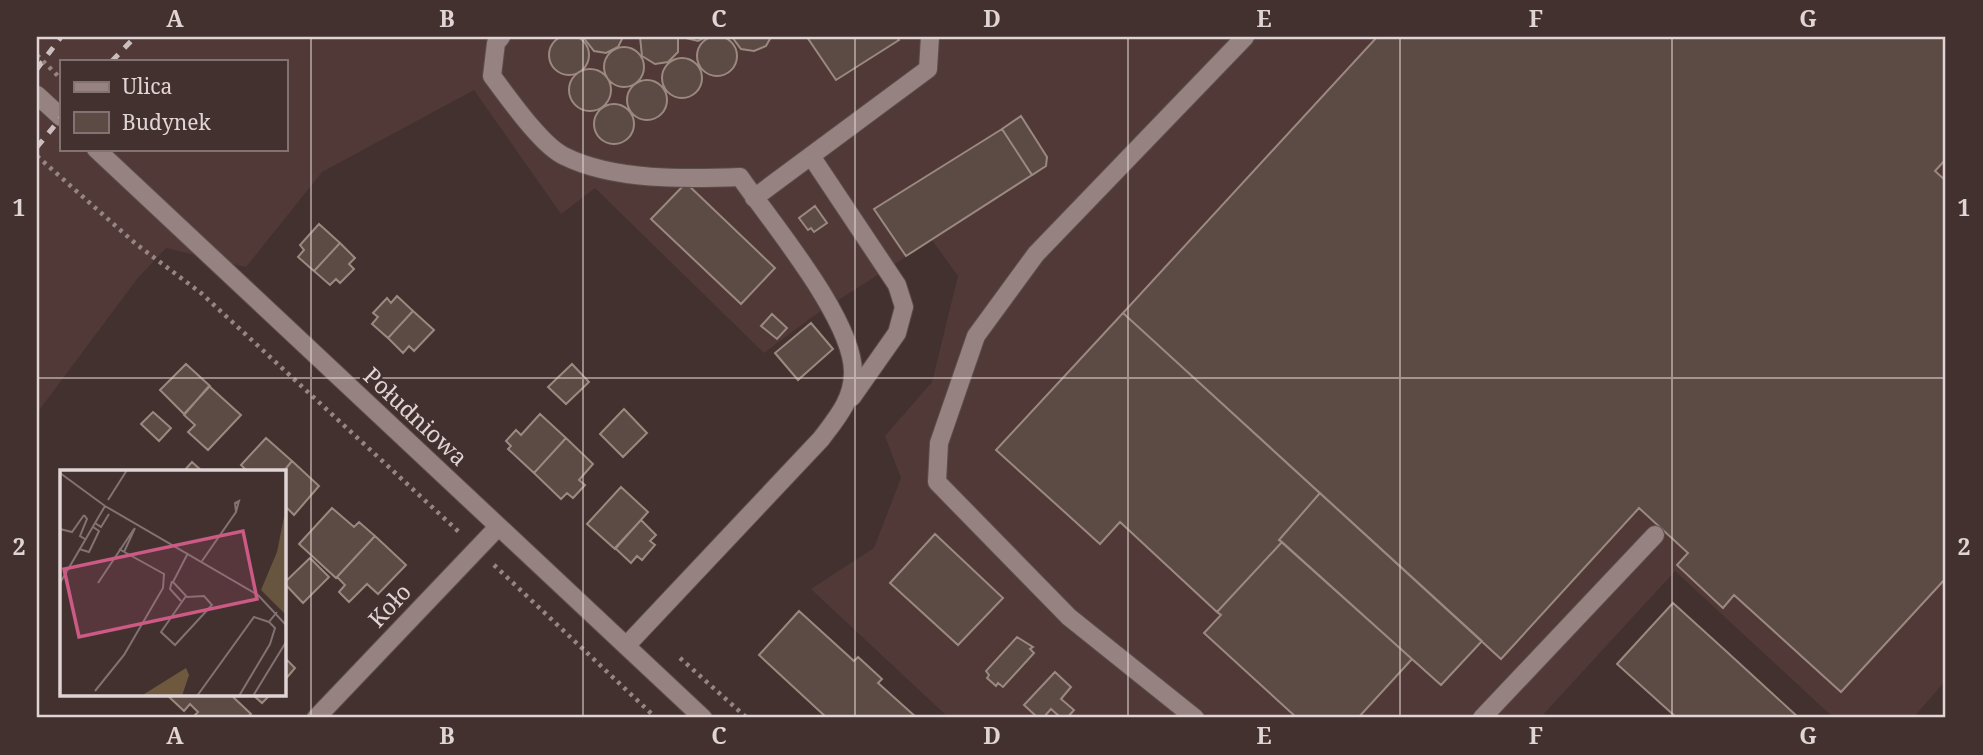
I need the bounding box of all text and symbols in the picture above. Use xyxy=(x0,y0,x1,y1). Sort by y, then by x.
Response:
text: A xyxy=(166,2,184,34)
text: B xyxy=(439,2,455,34)
text: C xyxy=(711,2,727,34)
text: D xyxy=(983,2,1001,34)
text: E xyxy=(1256,2,1272,34)
text: F xyxy=(1529,2,1543,34)
text: G xyxy=(1799,2,1817,34)
legend xyxy=(60,60,287,150)
text: Ulica xyxy=(122,72,172,100)
text: Budynek xyxy=(122,108,212,136)
text: 1 xyxy=(13,191,26,223)
text: 1 xyxy=(1958,191,1971,223)
street label: Południowa xyxy=(357,359,475,473)
inset map xyxy=(60,470,285,696)
text: 2 xyxy=(13,530,26,562)
text: 2 xyxy=(1958,530,1971,562)
street label: Koło xyxy=(360,576,418,634)
text: A xyxy=(166,719,184,751)
text: B xyxy=(439,719,455,751)
text: C xyxy=(711,719,727,751)
text: D xyxy=(983,719,1001,751)
text: E xyxy=(1256,719,1272,751)
text: F xyxy=(1529,719,1543,751)
text: G xyxy=(1799,719,1817,751)

